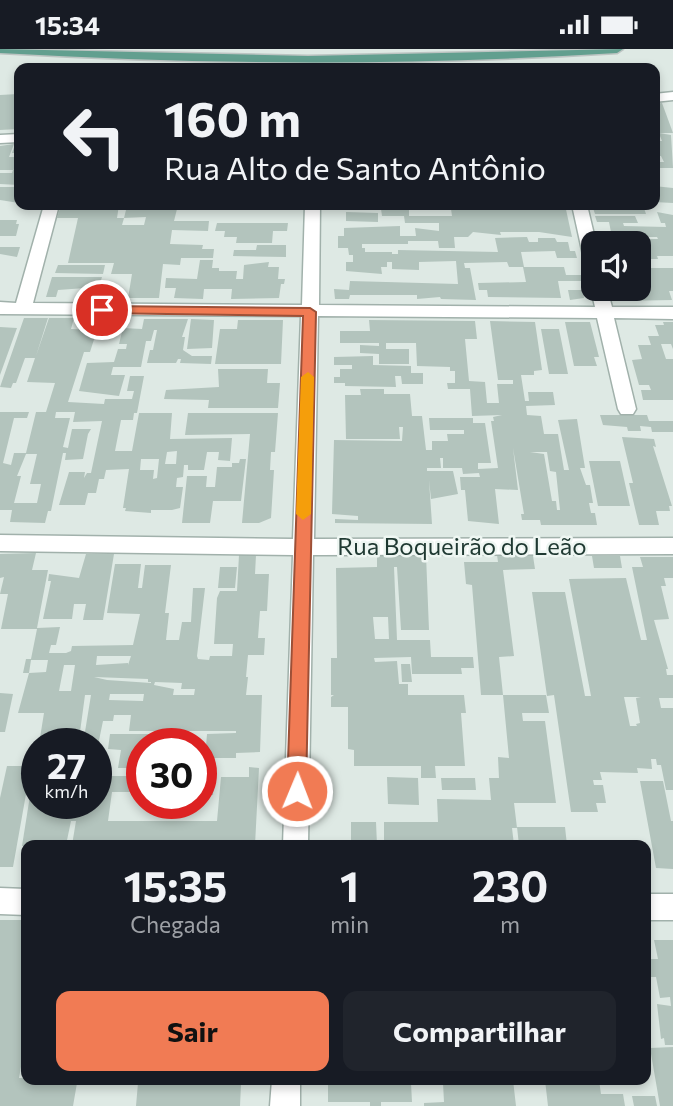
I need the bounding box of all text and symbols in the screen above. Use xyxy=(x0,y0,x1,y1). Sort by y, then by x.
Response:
text: 15:34 xyxy=(35,9,100,40)
text: 160 m xyxy=(164,87,301,147)
icon: left xyxy=(49,91,140,182)
text: Rua Alto de Santo Antônio xyxy=(164,147,546,187)
map controls xyxy=(581,231,651,301)
button: sound xyxy=(581,231,651,301)
pin xyxy=(72,280,132,340)
icon: arrive xyxy=(83,291,121,329)
street label: Rua Boqueirão do Leão xyxy=(337,531,587,560)
speed limit sign: 30 xyxy=(126,728,217,819)
text: 27 xyxy=(47,743,86,786)
position arrow xyxy=(260,754,334,828)
text: km/h xyxy=(45,780,88,802)
text: 15:35 xyxy=(124,859,227,911)
text: 1 xyxy=(340,859,359,911)
text: 230 xyxy=(472,859,548,911)
text: Chegada xyxy=(130,910,221,938)
text: min xyxy=(330,910,369,938)
text: m xyxy=(500,910,520,938)
button: Sair xyxy=(56,991,329,1071)
button: Compartilhar xyxy=(343,991,616,1071)

